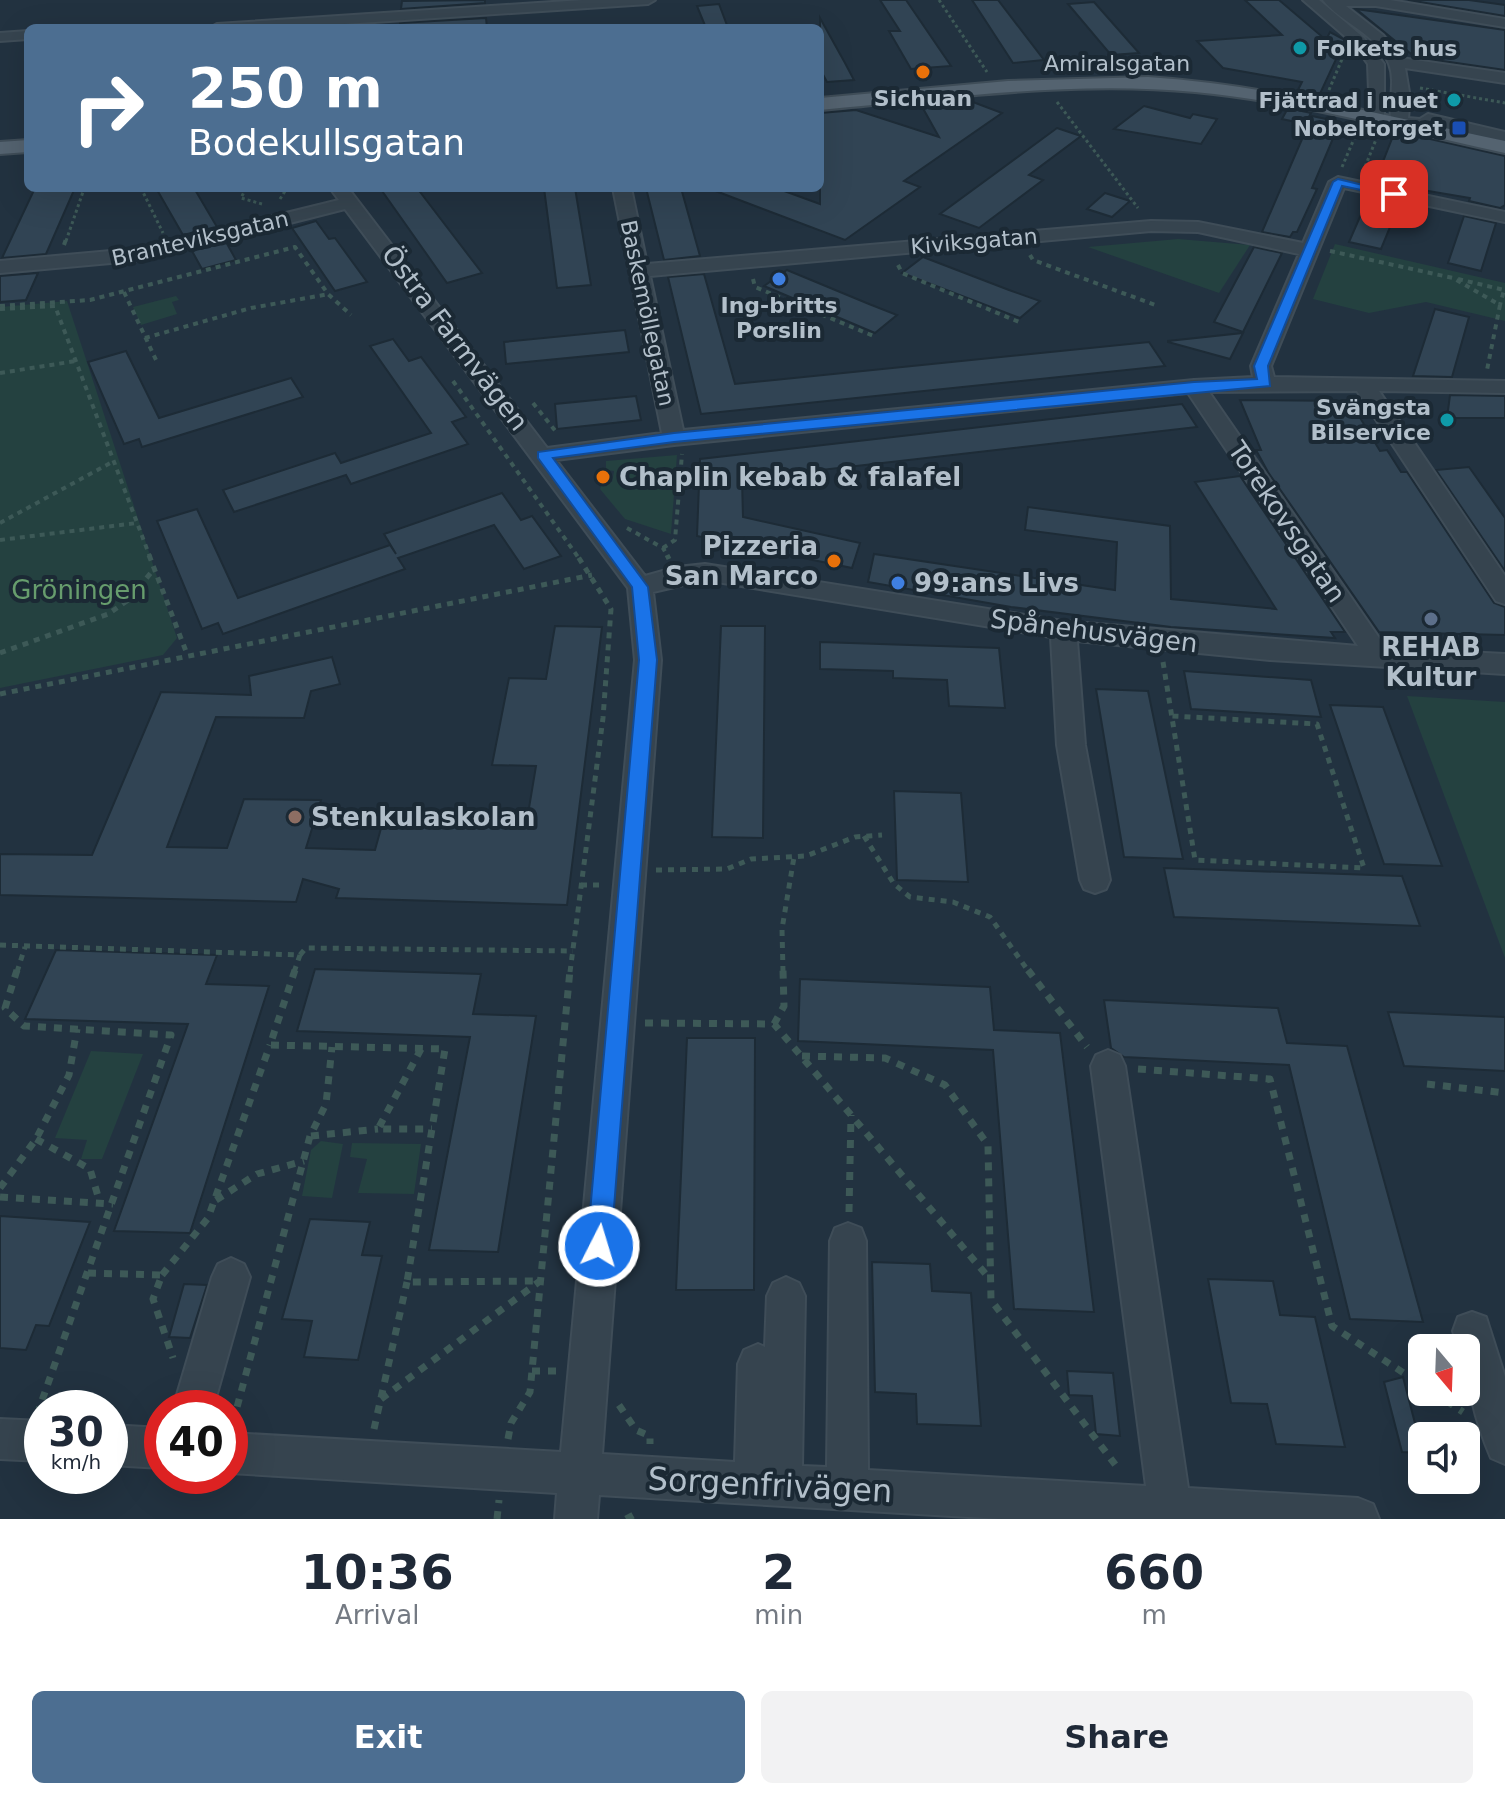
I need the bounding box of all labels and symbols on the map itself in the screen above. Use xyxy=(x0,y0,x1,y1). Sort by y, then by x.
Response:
place label: Folkets hus xyxy=(1316,36,1457,61)
marker: Folkets hus xyxy=(1291,39,1309,57)
street label: Amiralsgatan xyxy=(1044,51,1190,76)
marker: Sichuan xyxy=(914,63,932,81)
place label: Sichuan xyxy=(874,86,972,111)
place label: Fjättrad i nuet xyxy=(1258,88,1438,113)
marker: Fjättrad i nuet xyxy=(1445,91,1463,109)
place label: Nobeltorget xyxy=(1294,116,1443,141)
marker: Nobeltorget xyxy=(1450,119,1468,137)
pin xyxy=(1360,160,1428,228)
street label: Branteviksgatan xyxy=(109,206,291,271)
street label: Baskemöllegatan xyxy=(616,218,679,408)
street label: Kiviksgatan xyxy=(910,223,1039,260)
street label: Östra Farmvägen xyxy=(376,239,535,436)
marker: Ing-britts Porslin xyxy=(770,270,788,288)
place label: Ing-britts Porslin xyxy=(721,293,838,343)
place label: Svängsta Bilservice xyxy=(1310,395,1431,445)
marker: Svängsta Bilservice xyxy=(1438,411,1456,429)
street label: Torekovsgatan xyxy=(1222,435,1352,608)
place label: Chaplin kebab & falafel xyxy=(619,462,961,492)
marker: Chaplin kebab & falafel xyxy=(594,468,612,486)
place label: Pizzeria San Marco xyxy=(665,531,818,591)
marker: Pizzeria San Marco xyxy=(825,552,843,570)
place label: 99:ans Livs xyxy=(914,568,1079,598)
marker: 99:ans Livs xyxy=(889,574,907,592)
park label: Gröningen xyxy=(11,575,147,605)
street label: Spånehusvägen xyxy=(989,603,1199,659)
marker: REHAB Kultur xyxy=(1422,610,1440,628)
place label: REHAB Kultur xyxy=(1381,632,1481,692)
place label: Stenkulaskolan xyxy=(311,802,535,832)
marker: Stenkulaskolan xyxy=(286,808,304,826)
position arrow xyxy=(557,1204,641,1288)
north arrow xyxy=(1408,1334,1480,1406)
speed limit sign: 40 xyxy=(144,1390,248,1494)
street label: Sorgenfrivägen xyxy=(647,1460,893,1510)

